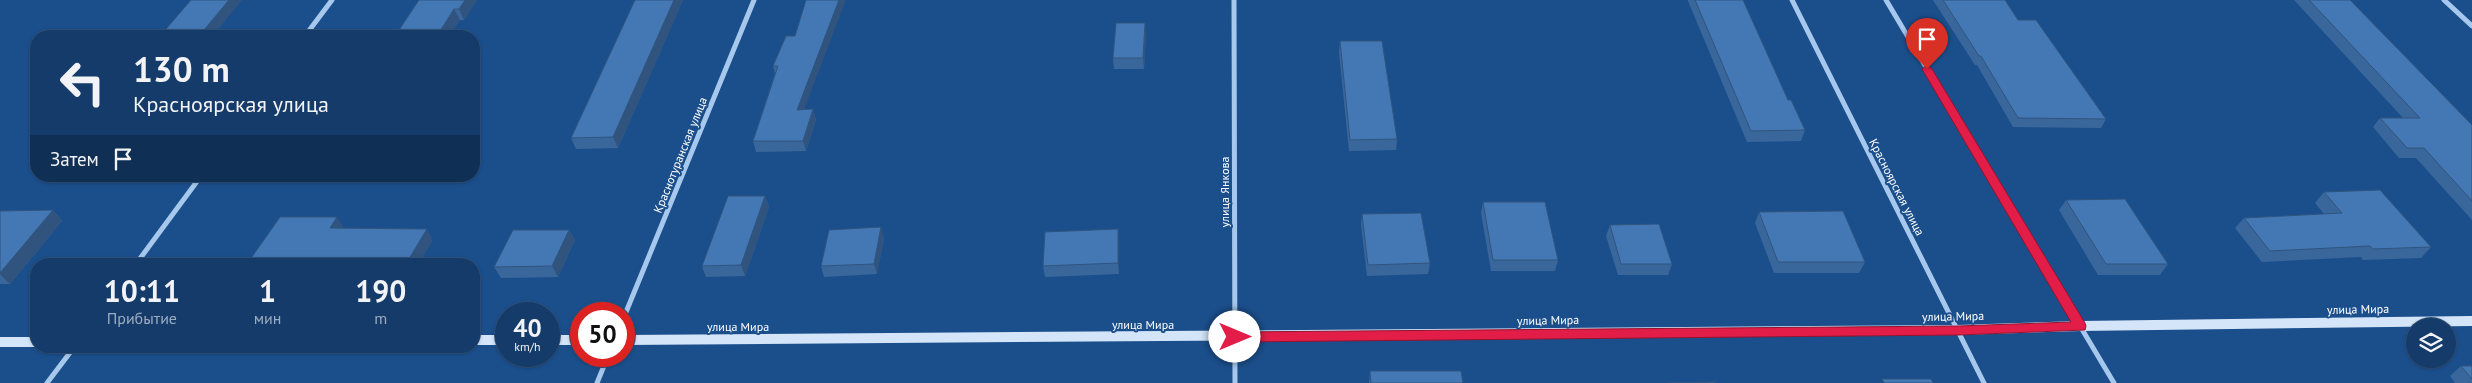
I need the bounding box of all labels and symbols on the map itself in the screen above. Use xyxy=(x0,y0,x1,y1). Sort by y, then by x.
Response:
pin xyxy=(1906,18,1948,69)
street label: Краснотуранская улица xyxy=(650,95,710,215)
street label: Красноярская улица xyxy=(1866,136,1928,238)
street label: улица Янкова xyxy=(1217,156,1232,228)
street label: улица Мира xyxy=(2327,301,2389,317)
speed limit sign: 50 xyxy=(570,302,635,367)
street label: улица Мира xyxy=(1922,308,1984,324)
position arrow xyxy=(1208,310,1260,362)
street label: улица Мира xyxy=(1517,312,1579,328)
street label: улица Мира xyxy=(1112,317,1174,332)
street label: улица Мира xyxy=(707,319,769,334)

